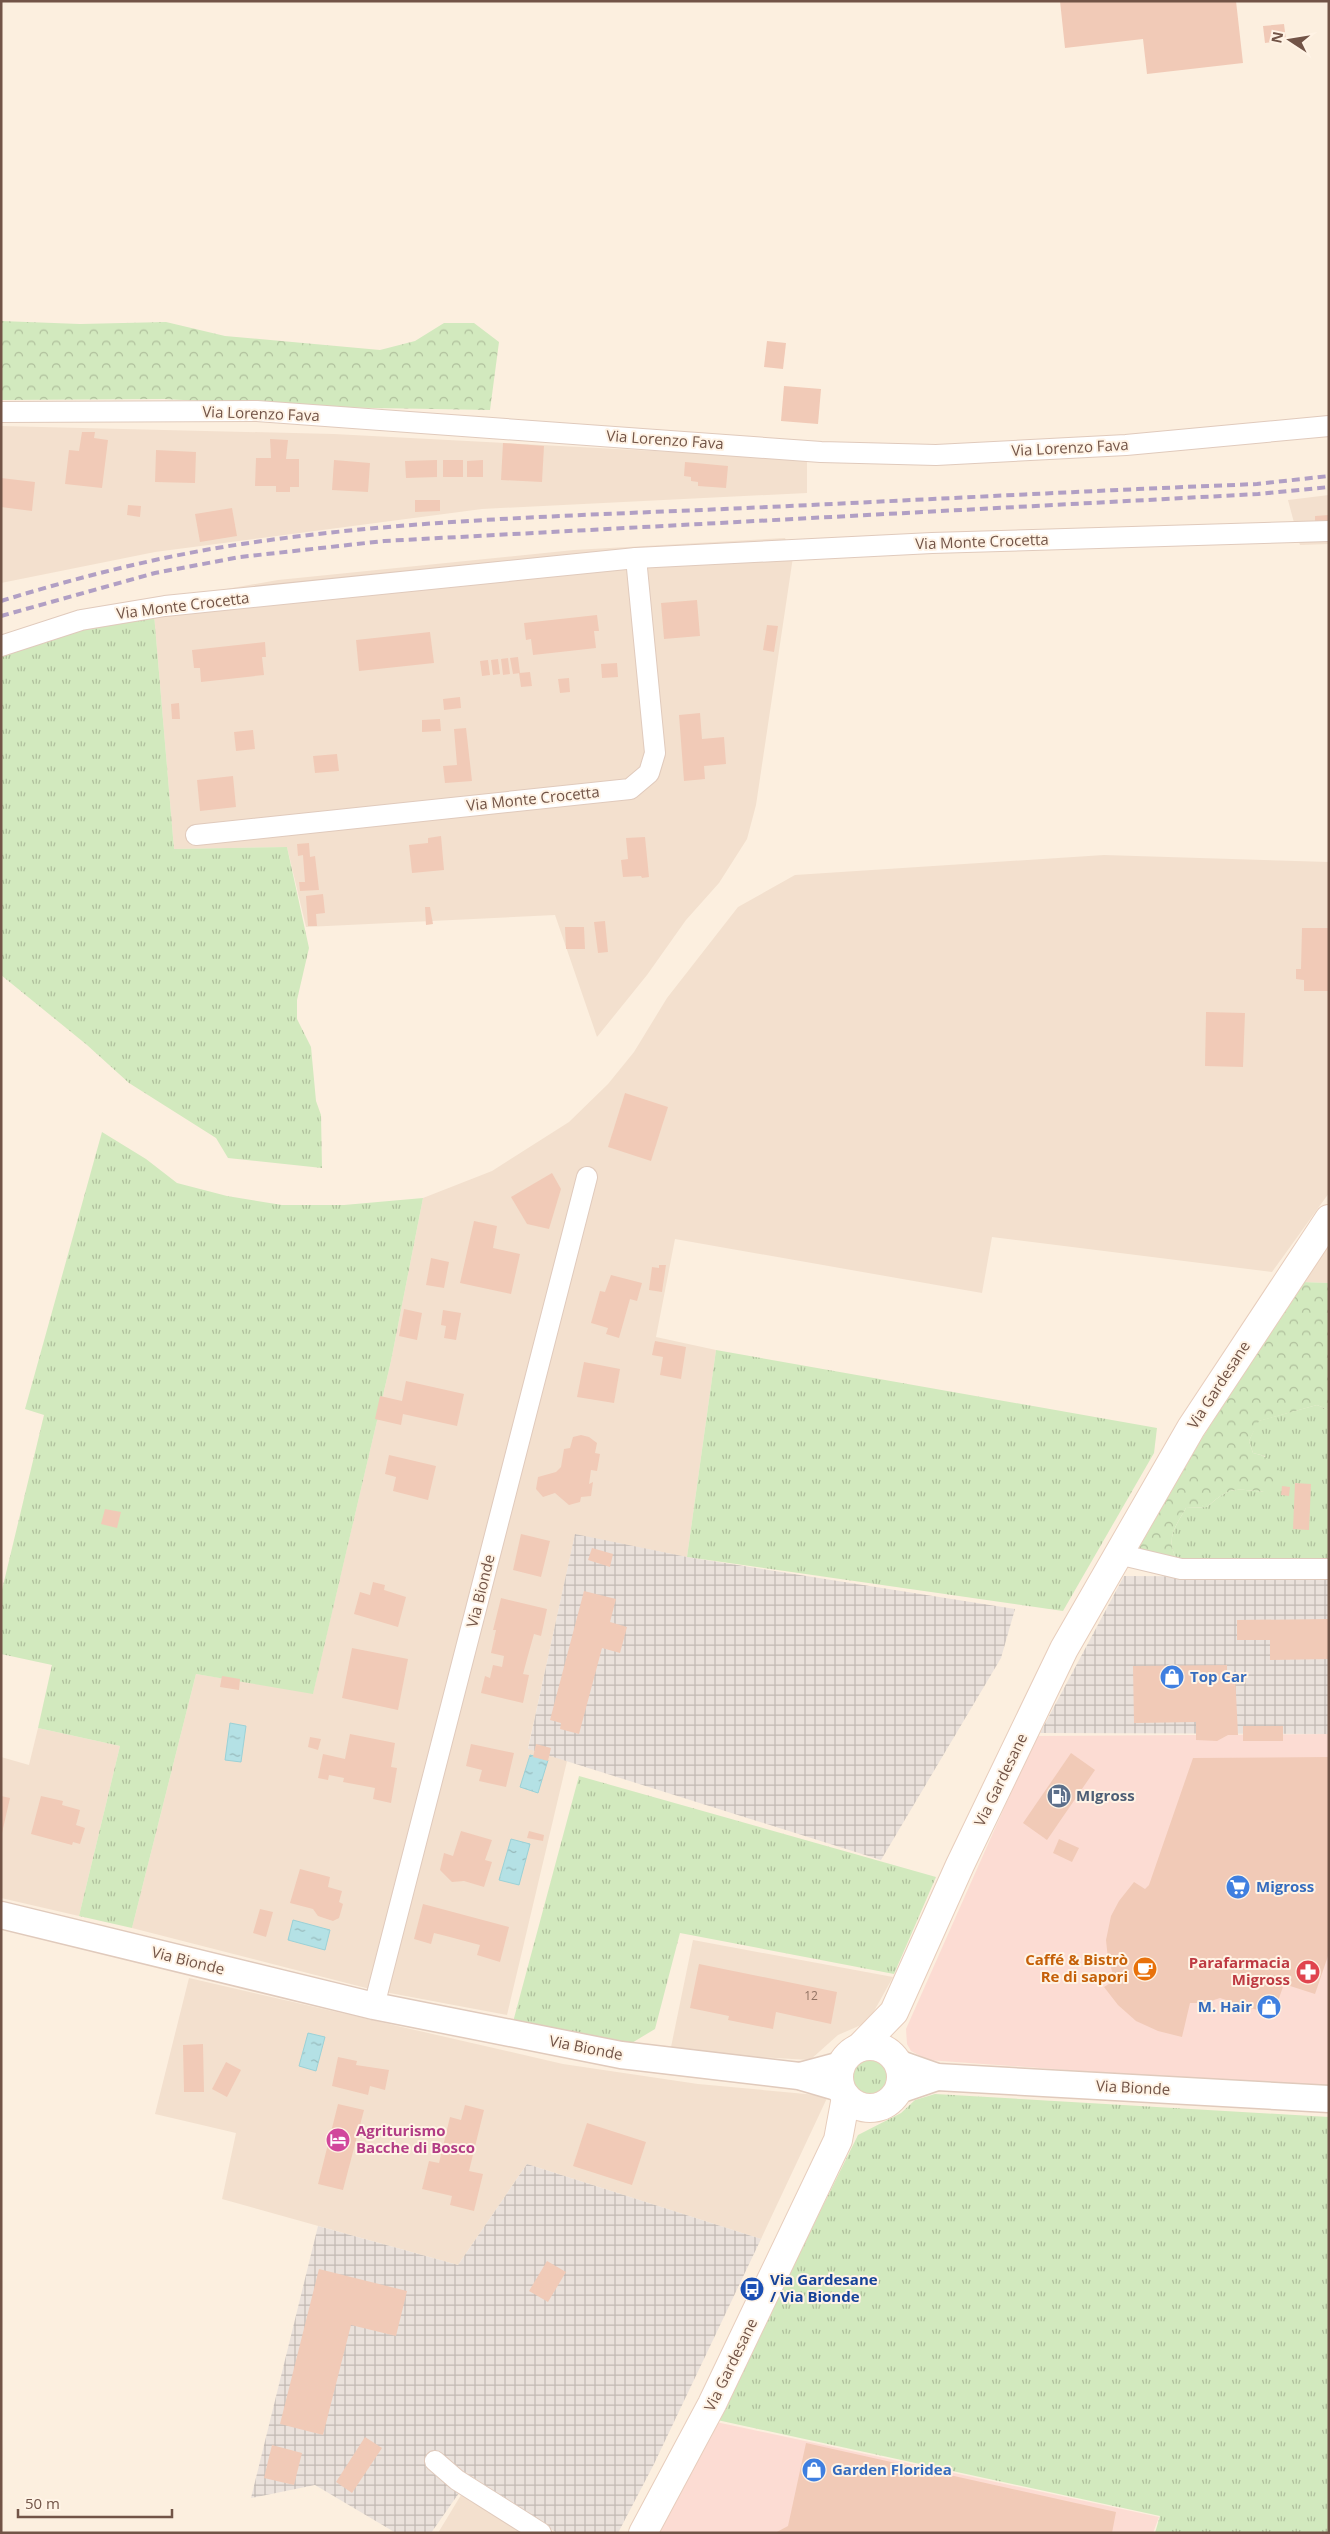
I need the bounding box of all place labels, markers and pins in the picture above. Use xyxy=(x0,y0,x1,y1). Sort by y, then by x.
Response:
shop icon: Top Car xyxy=(1159,1664,1185,1690)
place label: Top Car xyxy=(1190,1666,1247,1686)
fuel station icon: MIgross xyxy=(1046,1783,1072,1809)
place label: MIgross xyxy=(1076,1785,1135,1805)
supermarket icon: Migross xyxy=(1225,1874,1251,1900)
place label: Migross xyxy=(1256,1876,1314,1896)
place label: Caffé & Bistrò Re di sapori xyxy=(1025,1949,1128,1986)
place label: Parafarmacia Migross xyxy=(1189,1952,1290,1989)
cafe icon: Caffé & Bistrò Re di sapori xyxy=(1132,1956,1158,1982)
pharmacy icon: Parafarmacia Migross xyxy=(1295,1959,1321,1985)
shop icon: M. Hair xyxy=(1256,1994,1282,2020)
place label: M. Hair xyxy=(1198,1996,1252,2016)
place label: Agriturismo Bacche di Bosco xyxy=(356,2120,475,2157)
hotel icon: Agriturismo Bacche di Bosco xyxy=(325,2127,351,2153)
place label: Via Gardesane / Via Bionde xyxy=(770,2269,878,2306)
bus stop icon: Via Gardesane / Via Bionde xyxy=(739,2276,765,2302)
shop icon: Garden Floridea xyxy=(801,2457,827,2483)
place label: Garden Floridea xyxy=(832,2459,952,2479)

